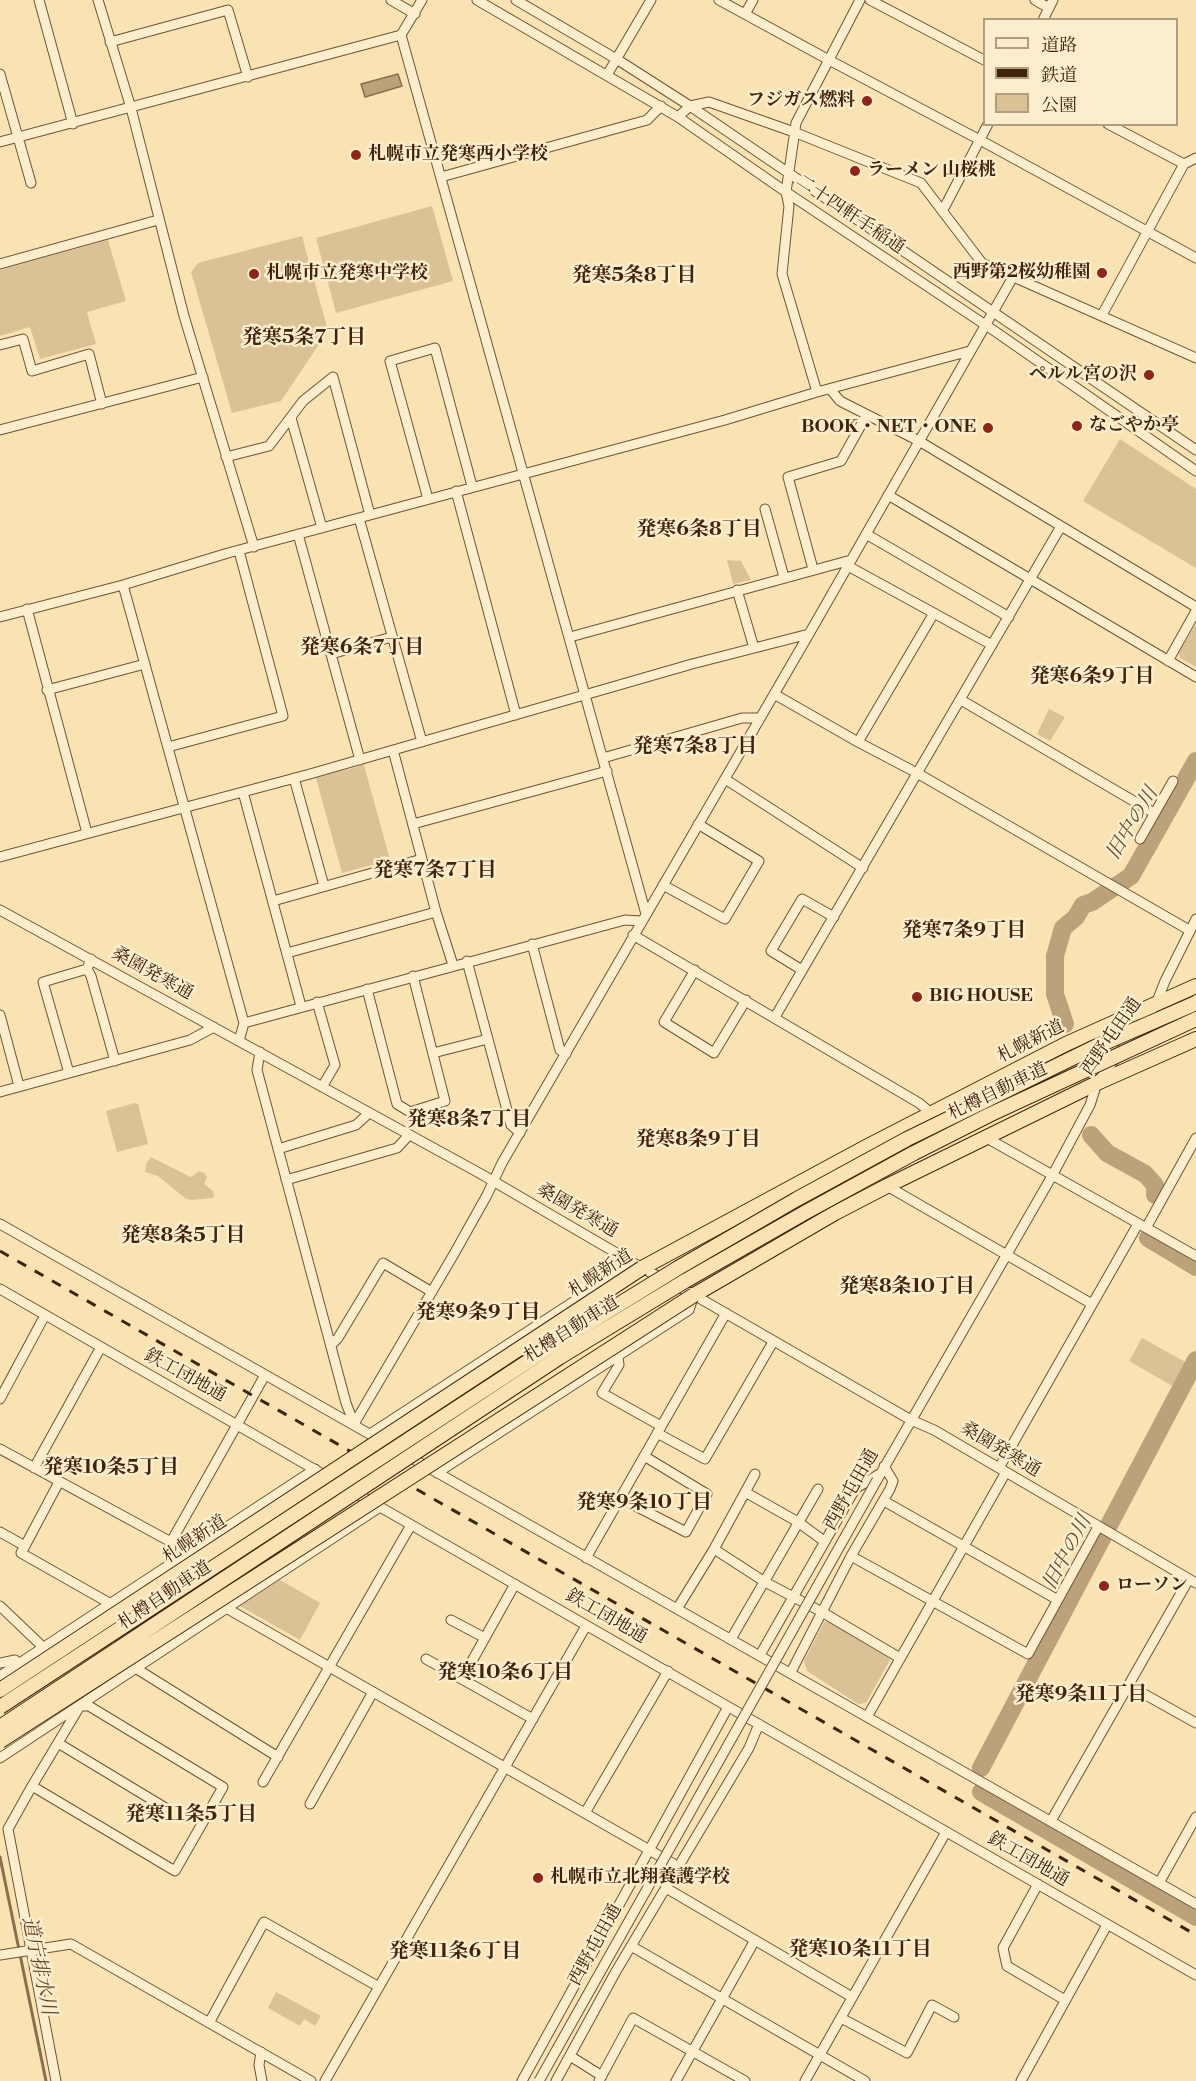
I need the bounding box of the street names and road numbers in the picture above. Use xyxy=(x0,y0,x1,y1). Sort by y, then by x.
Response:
street label: 二十四軒手稲通 xyxy=(792,171,908,259)
street label: 桑園発寒通 xyxy=(107,943,197,1005)
street label: 西野屯田通 xyxy=(1077,994,1147,1080)
street label: 札幌新道 xyxy=(994,1016,1068,1068)
street label: 札樽自動車道 xyxy=(945,1059,1051,1125)
street label: 桑園発寒通 xyxy=(533,1179,621,1243)
street label: 札幌新道 xyxy=(565,1245,637,1303)
street label: 札樽自動車道 xyxy=(520,1292,624,1368)
street label: 鉄工団地通 xyxy=(140,1345,230,1407)
street label: 桑園発寒通 xyxy=(956,1418,1044,1482)
street label: 西野屯田通 xyxy=(820,1446,884,1534)
street label: 札幌新道 xyxy=(159,1511,231,1569)
street label: 札樽自動車道 xyxy=(114,1557,216,1635)
street label: 鉄工団地通 xyxy=(562,1585,650,1649)
street label: 鉄工団地通 xyxy=(984,1828,1072,1892)
street label: 西野屯田通 xyxy=(565,1900,627,1990)

